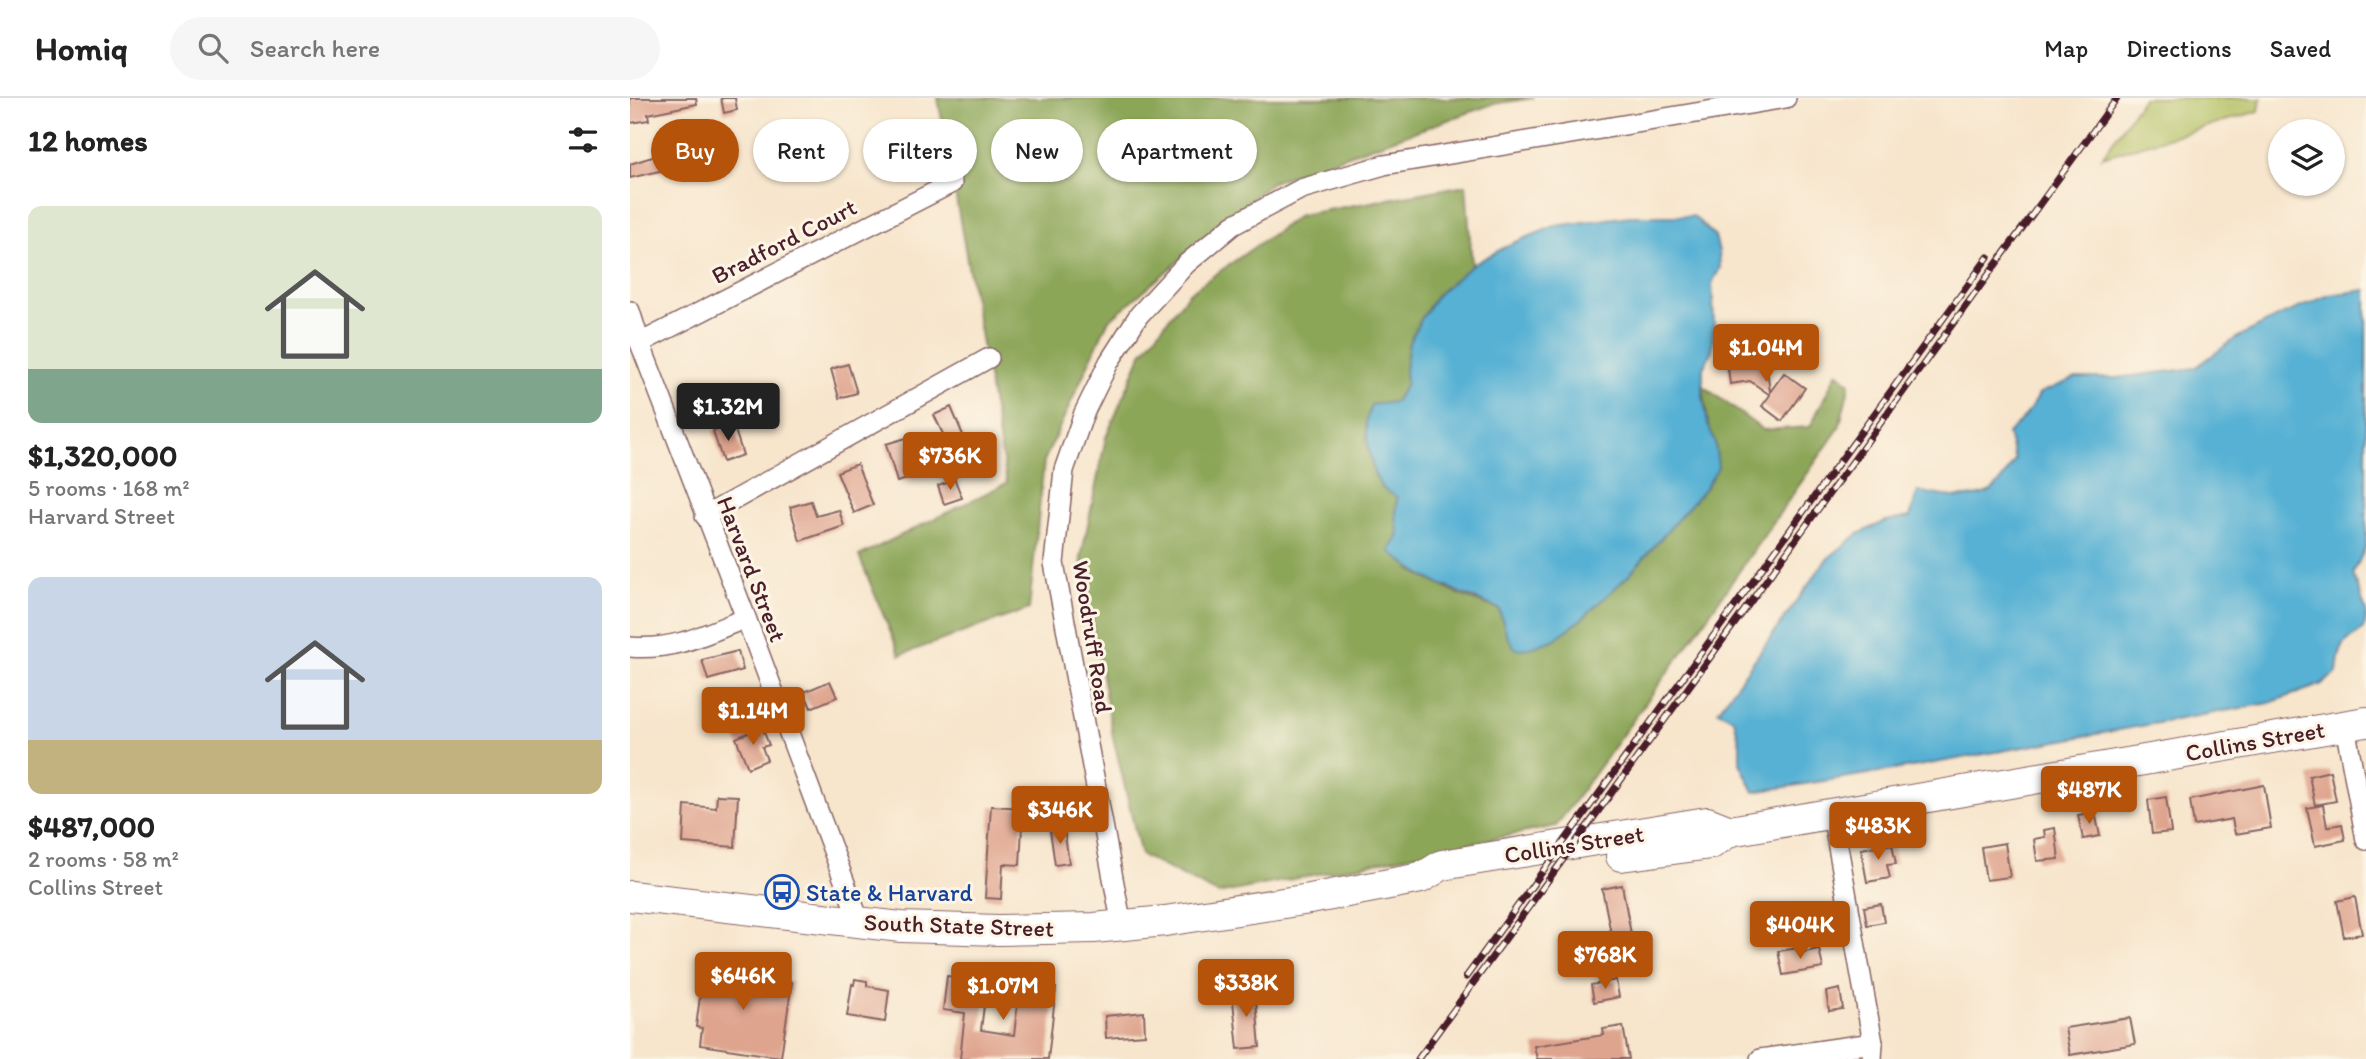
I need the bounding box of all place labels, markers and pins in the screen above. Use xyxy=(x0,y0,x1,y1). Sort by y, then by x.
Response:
pin: $1.04M xyxy=(1709,324,1823,384)
pin: $1.32M xyxy=(671,384,785,443)
pin: $736K xyxy=(901,432,999,492)
pin: $1.14M xyxy=(696,688,810,747)
pin: $487K xyxy=(2040,766,2138,826)
pin: $346K xyxy=(1011,786,1109,846)
pin: $483K xyxy=(1829,802,1927,862)
bus stop icon: State & Harvard xyxy=(763,873,801,911)
place label: State & Harvard xyxy=(806,878,973,907)
pin: $404K xyxy=(1751,902,1849,961)
pin: $768K xyxy=(1556,932,1654,991)
pin: $646K xyxy=(694,953,792,1012)
pin: $338K xyxy=(1197,960,1295,1019)
pin: $1.07M xyxy=(946,962,1060,1022)

